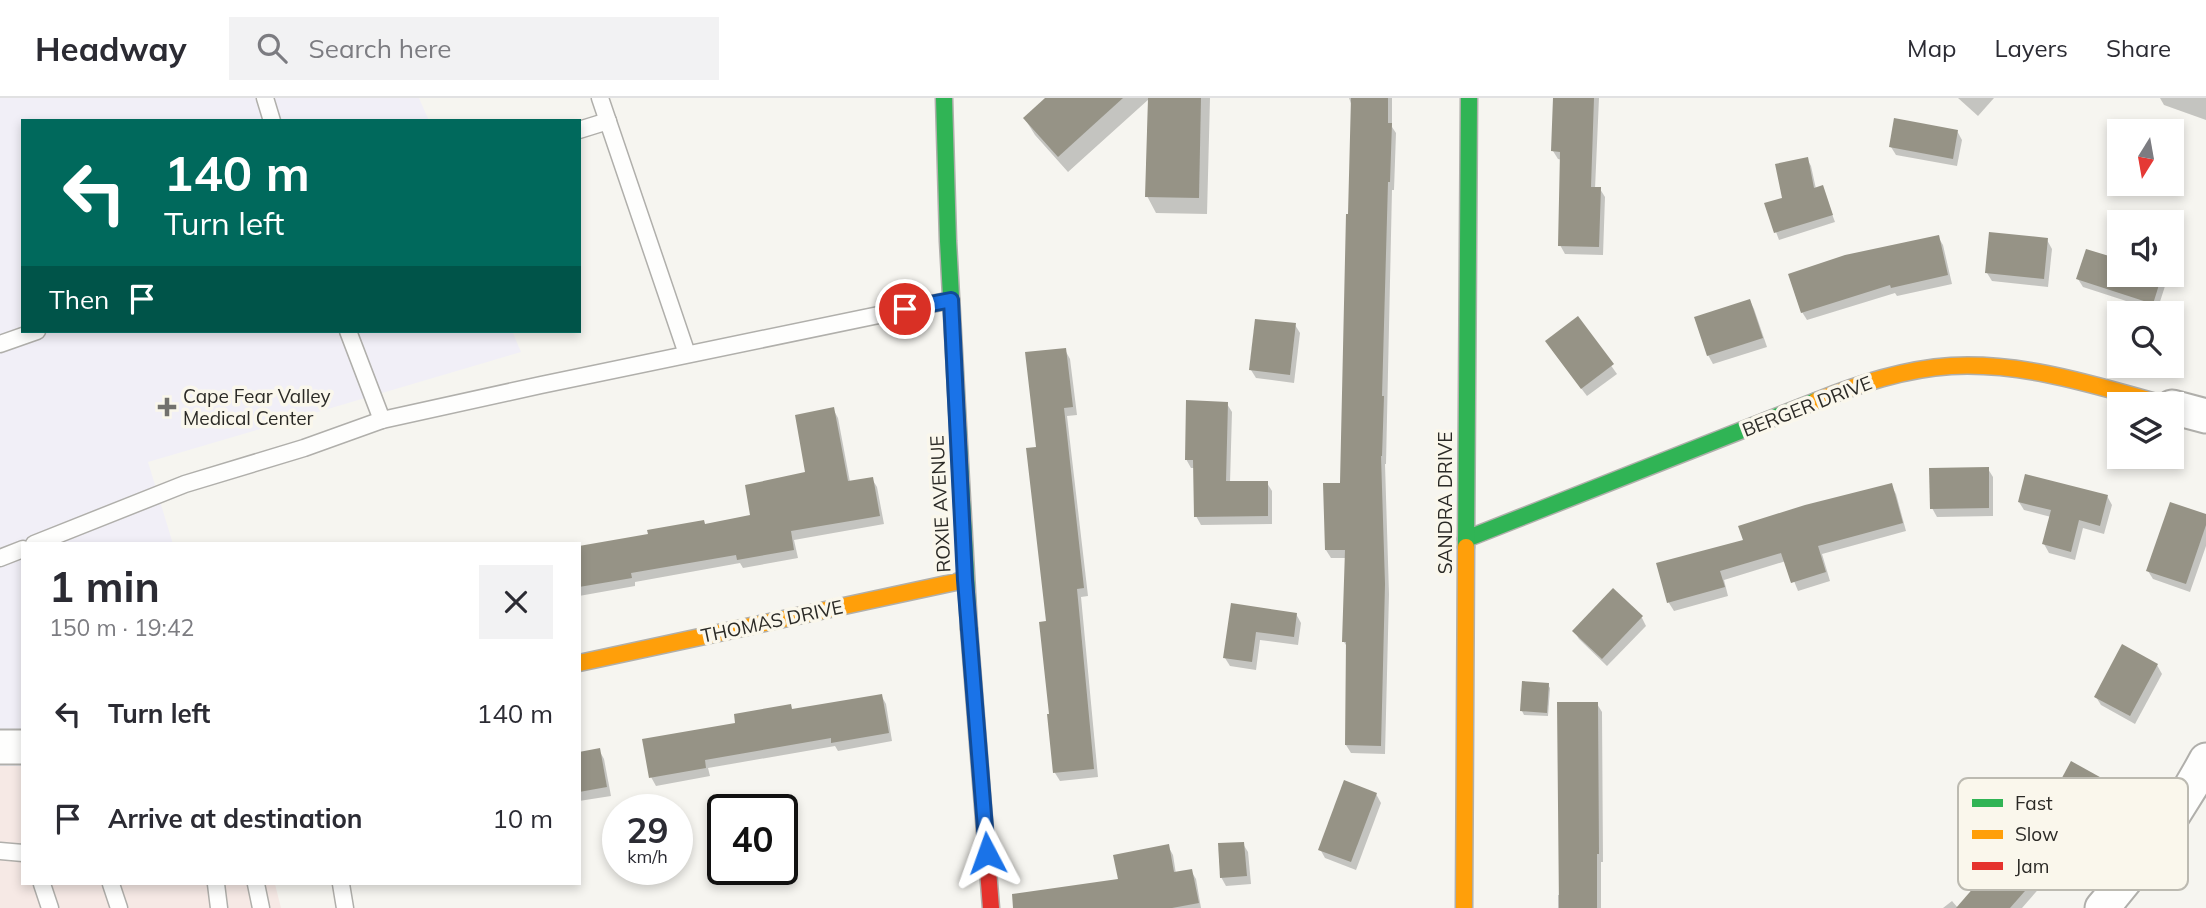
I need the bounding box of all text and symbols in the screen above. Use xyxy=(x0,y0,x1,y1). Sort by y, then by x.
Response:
search box xyxy=(229,17,719,80)
text: Headway xyxy=(35,28,187,69)
icon: search xyxy=(253,29,291,67)
text: Search here xyxy=(309,32,451,65)
text: Map xyxy=(1907,33,1956,63)
text: Layers xyxy=(1994,33,2068,63)
text: Share xyxy=(2106,33,2171,63)
north arrow xyxy=(2107,119,2184,196)
map controls xyxy=(2107,119,2184,469)
text: 140 m xyxy=(164,142,310,203)
icon: left xyxy=(49,147,140,238)
text: Turn left xyxy=(164,203,284,243)
button: sound xyxy=(2107,210,2184,287)
pin xyxy=(875,279,935,339)
icon: arrive xyxy=(123,280,161,318)
text: Then xyxy=(49,283,109,316)
icon: arrive xyxy=(886,290,924,328)
button: search xyxy=(2107,301,2184,378)
street label: BERGER DRIVE xyxy=(1739,370,1875,442)
place label: Cape Fear Valley Medical Center xyxy=(183,384,331,430)
button: layers xyxy=(2107,392,2184,469)
marker: Cape Fear Valley Medical Center xyxy=(157,397,177,417)
street label: SANDRA DRIVE xyxy=(1433,432,1457,574)
street label: ROXIE AVENUE xyxy=(924,435,956,573)
text: 1 min xyxy=(49,560,160,613)
button: close xyxy=(479,565,553,639)
street label: THOMAS DRIVE xyxy=(699,594,845,648)
text: 150 m · 19:42 xyxy=(49,613,194,642)
icon: left xyxy=(49,695,87,733)
text: Turn left xyxy=(108,697,210,730)
text: 140 m xyxy=(477,697,553,730)
legend xyxy=(1958,778,2188,890)
text: Fast xyxy=(2015,791,2053,815)
speed limit sign: 40 xyxy=(707,794,798,885)
icon: arrive xyxy=(49,800,87,838)
text: Arrive at destination xyxy=(108,802,363,835)
text: 10 m xyxy=(492,802,553,835)
text: 29 xyxy=(626,808,669,852)
position arrow xyxy=(950,816,1024,890)
text: Slow xyxy=(2015,822,2059,846)
text: km/h xyxy=(627,845,668,868)
text: Jam xyxy=(2015,854,2049,878)

